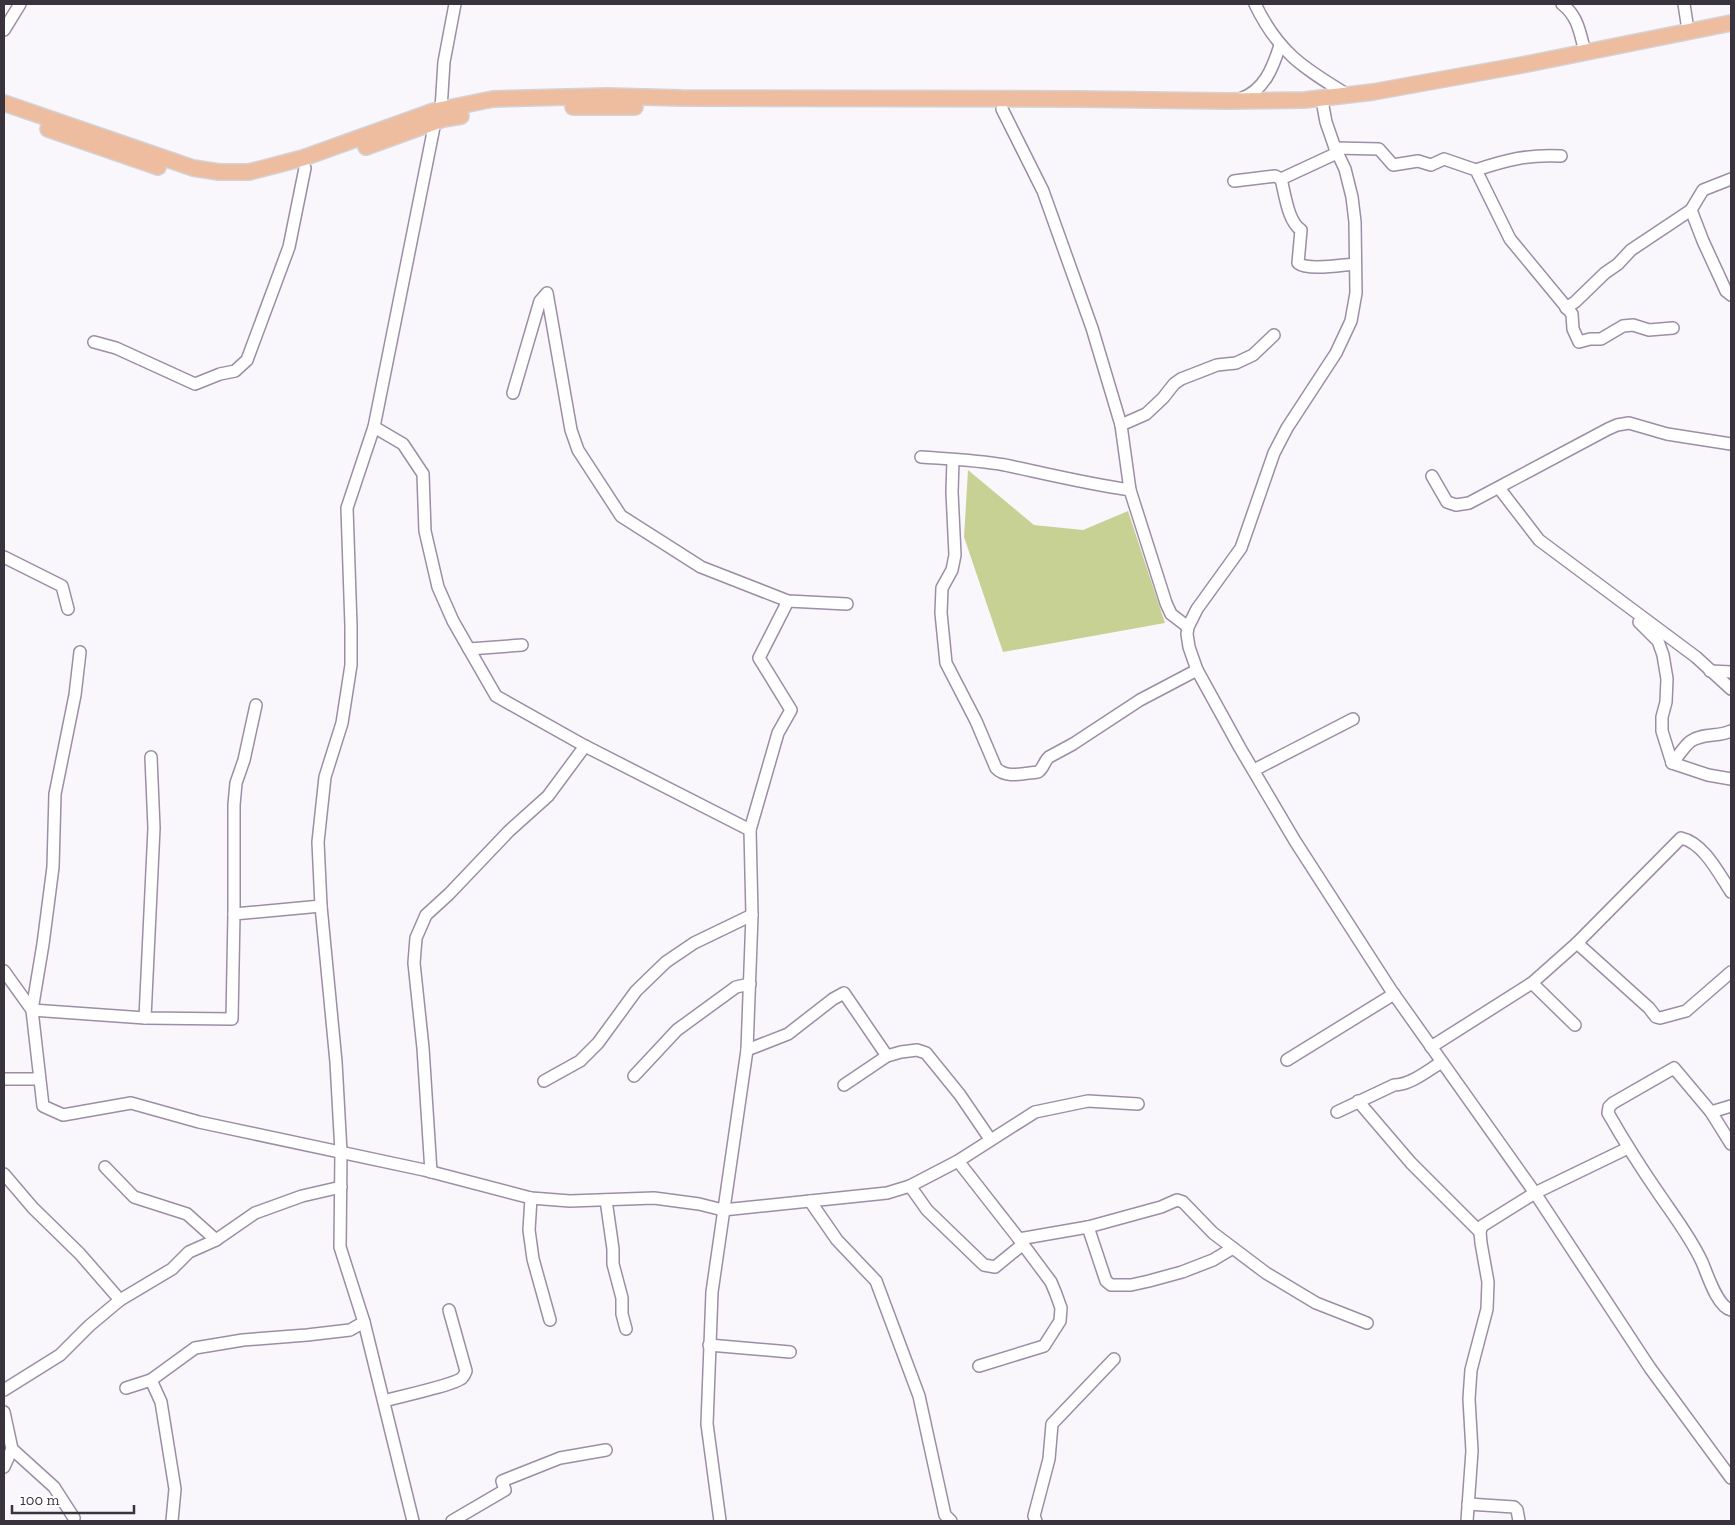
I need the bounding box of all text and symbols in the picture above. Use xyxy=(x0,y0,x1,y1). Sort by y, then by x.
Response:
scale bar xyxy=(12,1482,135,1514)
text: 100 m xyxy=(20,1491,59,1509)

